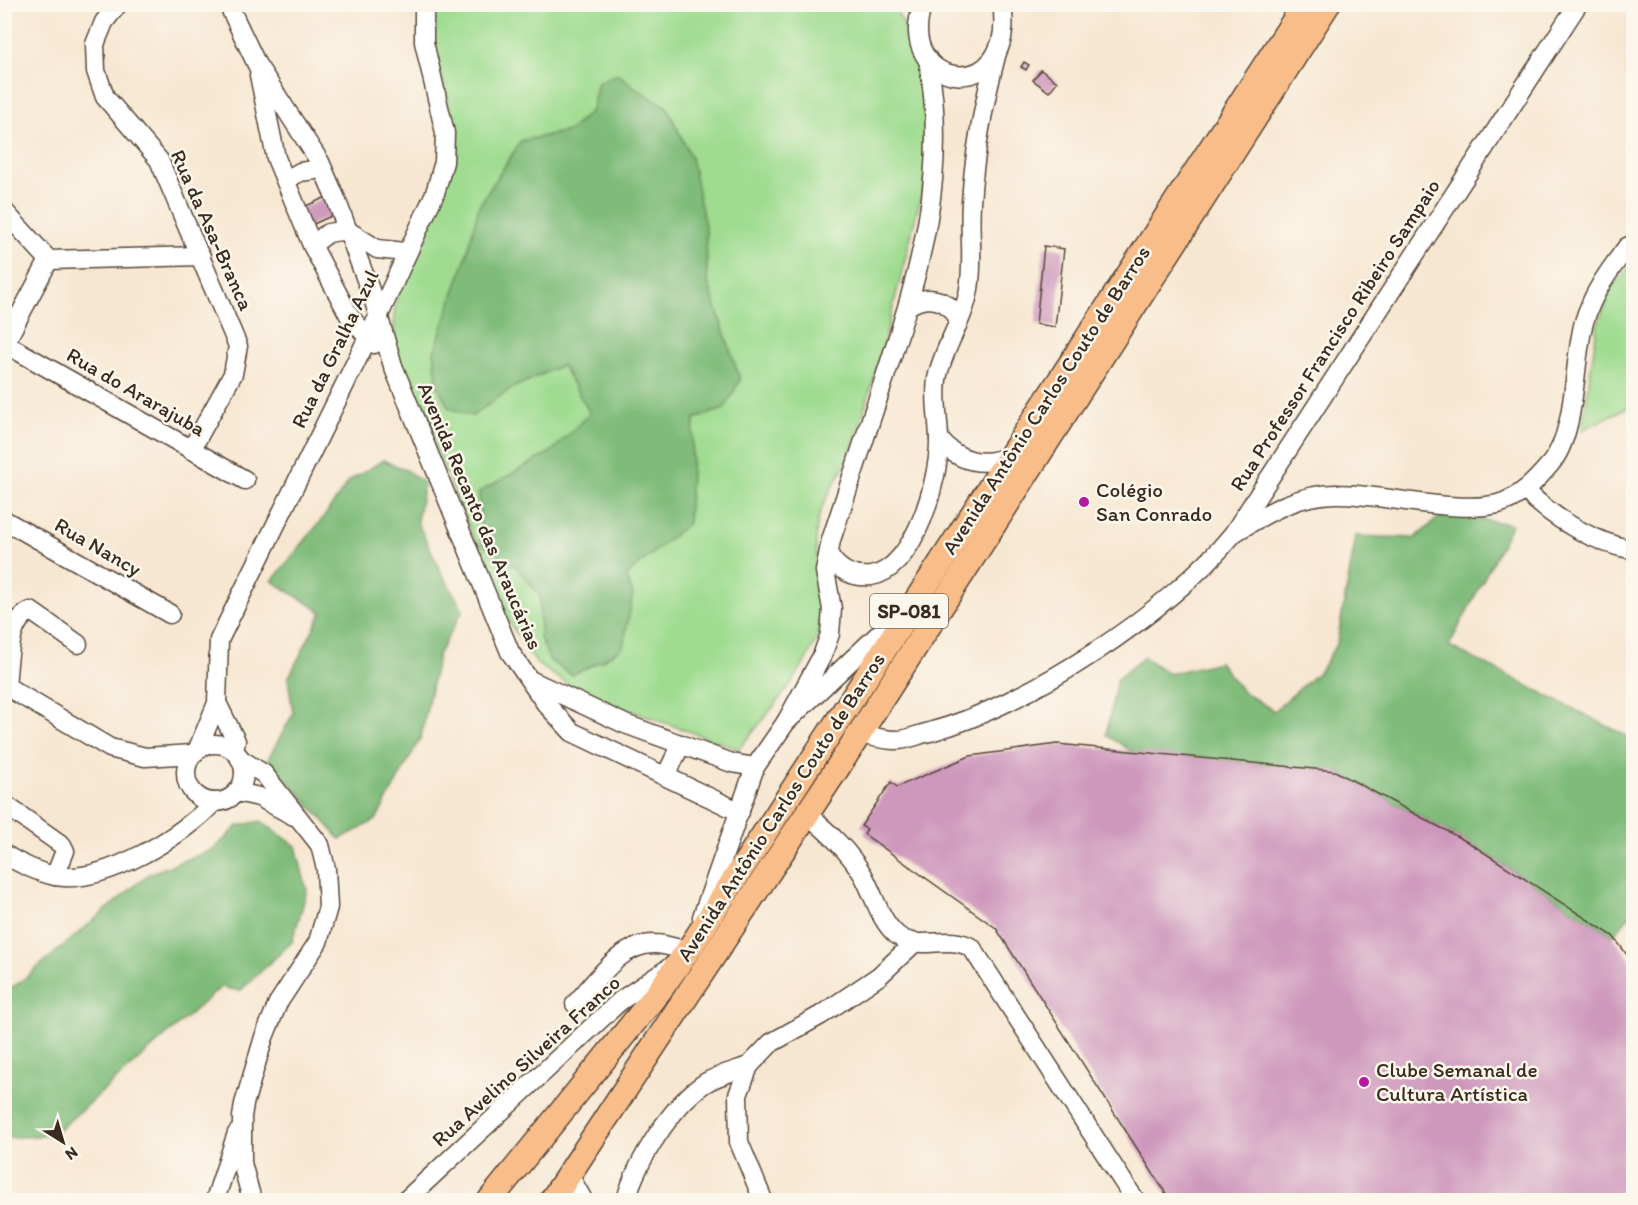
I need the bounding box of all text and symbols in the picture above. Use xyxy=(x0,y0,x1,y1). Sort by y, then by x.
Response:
street label: Rua da Asa-Branca xyxy=(166,146,259,314)
street label: Rua Professor Francisco Ribeiro Sampaio xyxy=(1224,174,1445,495)
street label: Avenida Antônio Carlos Couto de Barros xyxy=(936,241,1155,559)
street label: Rua da Gralha Azul xyxy=(285,266,384,432)
street label: Rua do Ararajuba xyxy=(62,342,210,441)
street label: Avenida Recanto das Araucárias xyxy=(413,378,548,653)
place label: Colégio San Conrado xyxy=(1096,477,1212,526)
marker: Colégio San Conrado xyxy=(1077,495,1091,509)
street label: Rua Nancy xyxy=(51,512,146,581)
road number: SP-081 xyxy=(870,594,948,628)
street label: Avenida Antônio Carlos Couto de Barros xyxy=(671,648,890,966)
street label: Rua Avelino Silveira Franco xyxy=(426,969,625,1152)
place label: Clube Semanal de Cultura Artística xyxy=(1376,1057,1538,1106)
marker: Clube Semanal de Cultura Artística xyxy=(1357,1075,1371,1089)
north arrow xyxy=(33,1112,93,1172)
text: N xyxy=(62,1143,82,1164)

